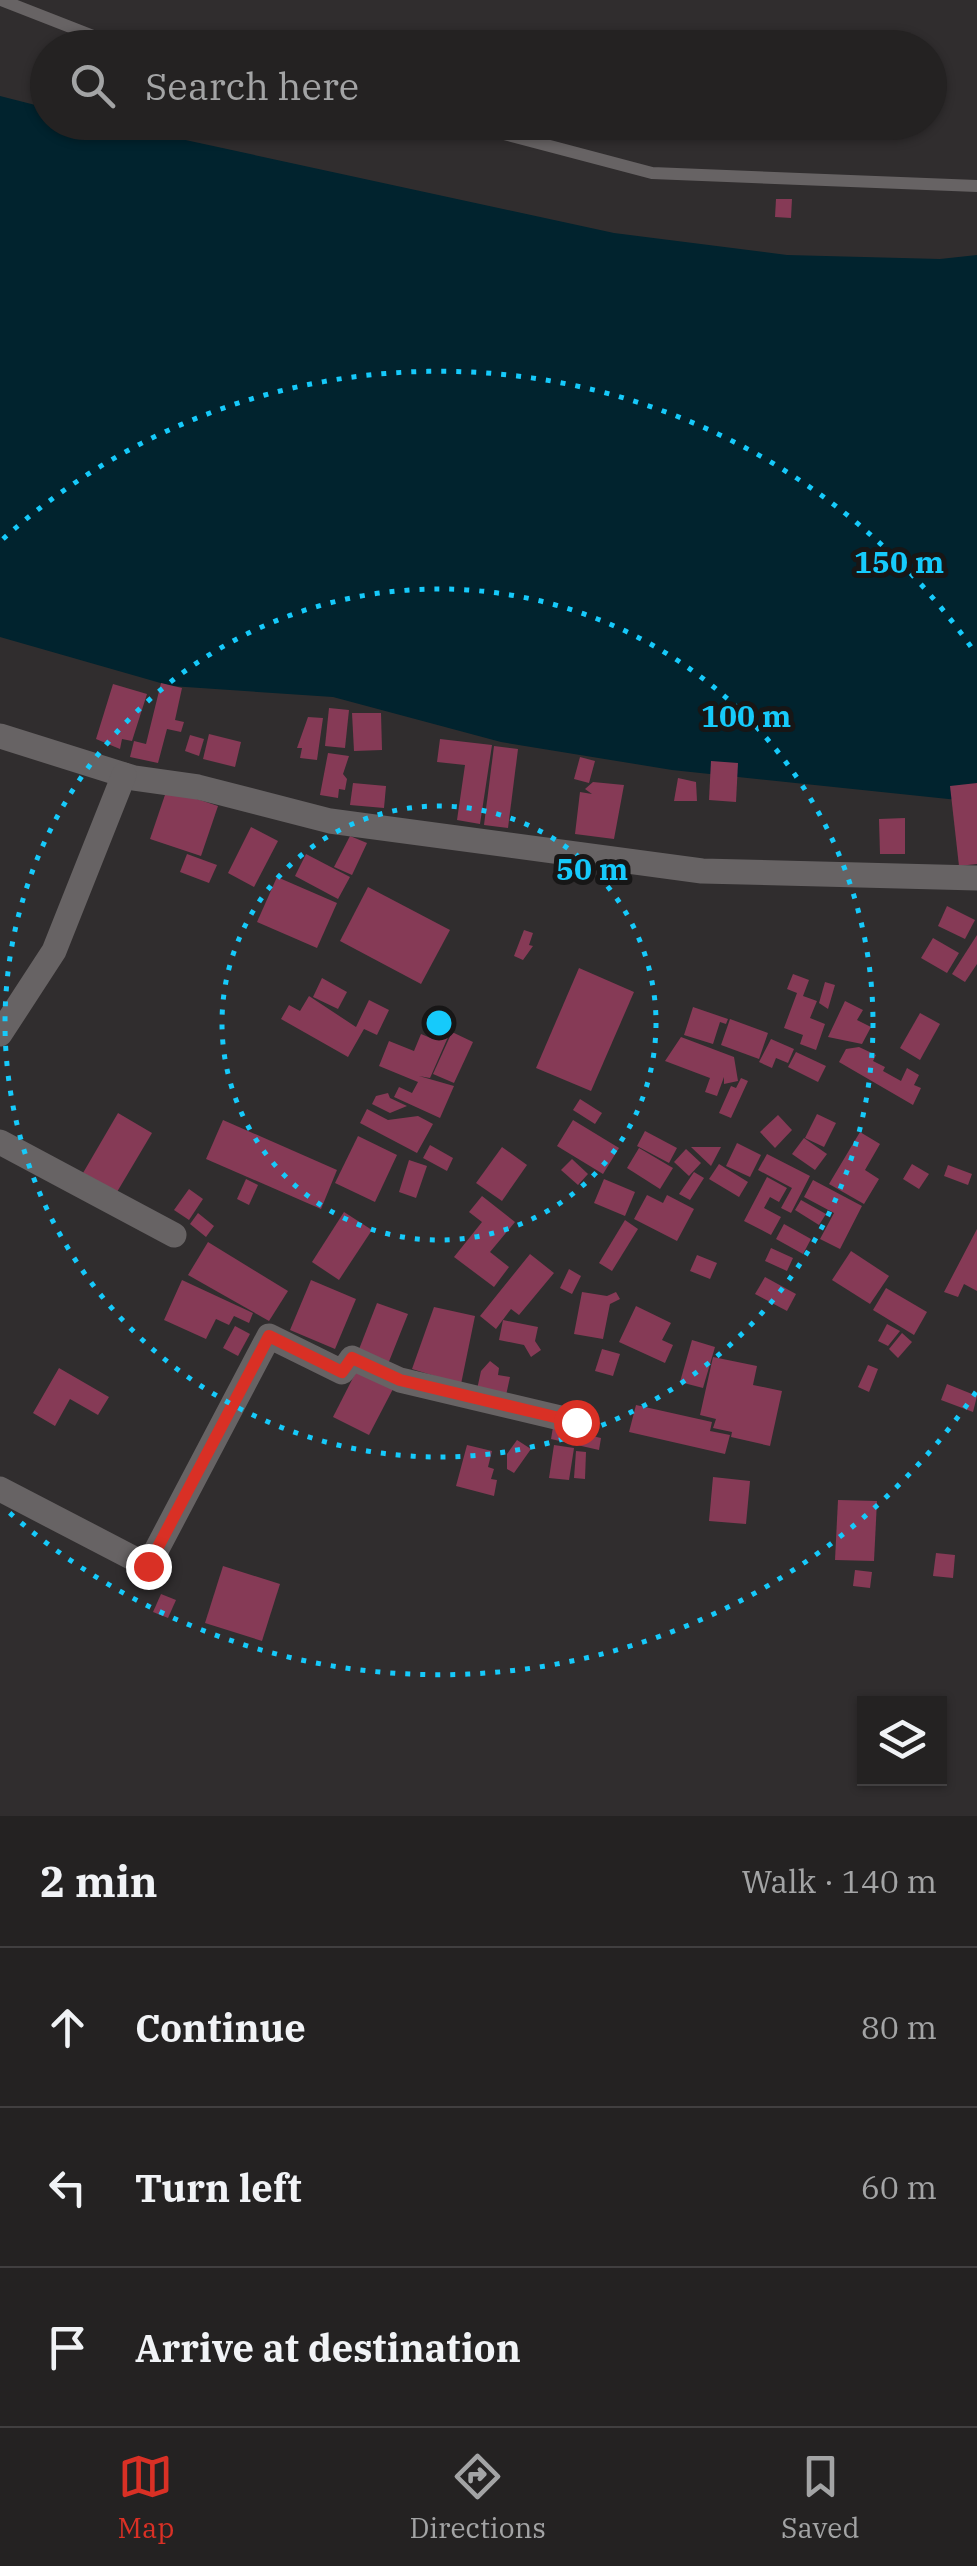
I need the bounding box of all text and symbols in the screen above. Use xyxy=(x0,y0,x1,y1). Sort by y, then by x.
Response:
search box xyxy=(30,30,947,140)
icon: search xyxy=(65,58,120,113)
text: Search here xyxy=(145,61,359,110)
text: 150 m xyxy=(854,542,944,581)
text: 100 m xyxy=(701,696,791,735)
text: 50 m xyxy=(556,849,628,888)
centre of rings xyxy=(421,1005,457,1041)
route start xyxy=(554,1400,600,1446)
route end xyxy=(126,1544,172,1590)
map controls xyxy=(857,1696,947,1786)
button: layers xyxy=(857,1696,947,1786)
text: 2 min xyxy=(40,1854,158,1909)
text: Walk · 140 m xyxy=(741,1860,937,1902)
icon: ahead xyxy=(40,2000,95,2055)
text: Continue xyxy=(135,2003,306,2052)
text: 80 m xyxy=(861,2006,937,2048)
icon: left xyxy=(40,2160,95,2215)
text: Turn left xyxy=(135,2163,302,2212)
text: 60 m xyxy=(861,2166,937,2208)
icon: arrive xyxy=(40,2320,95,2375)
text: Arrive at destination xyxy=(135,2323,521,2372)
tab: Map xyxy=(118,2449,174,2546)
tab: Directions xyxy=(409,2449,546,2546)
tab: Saved xyxy=(781,2449,859,2546)

